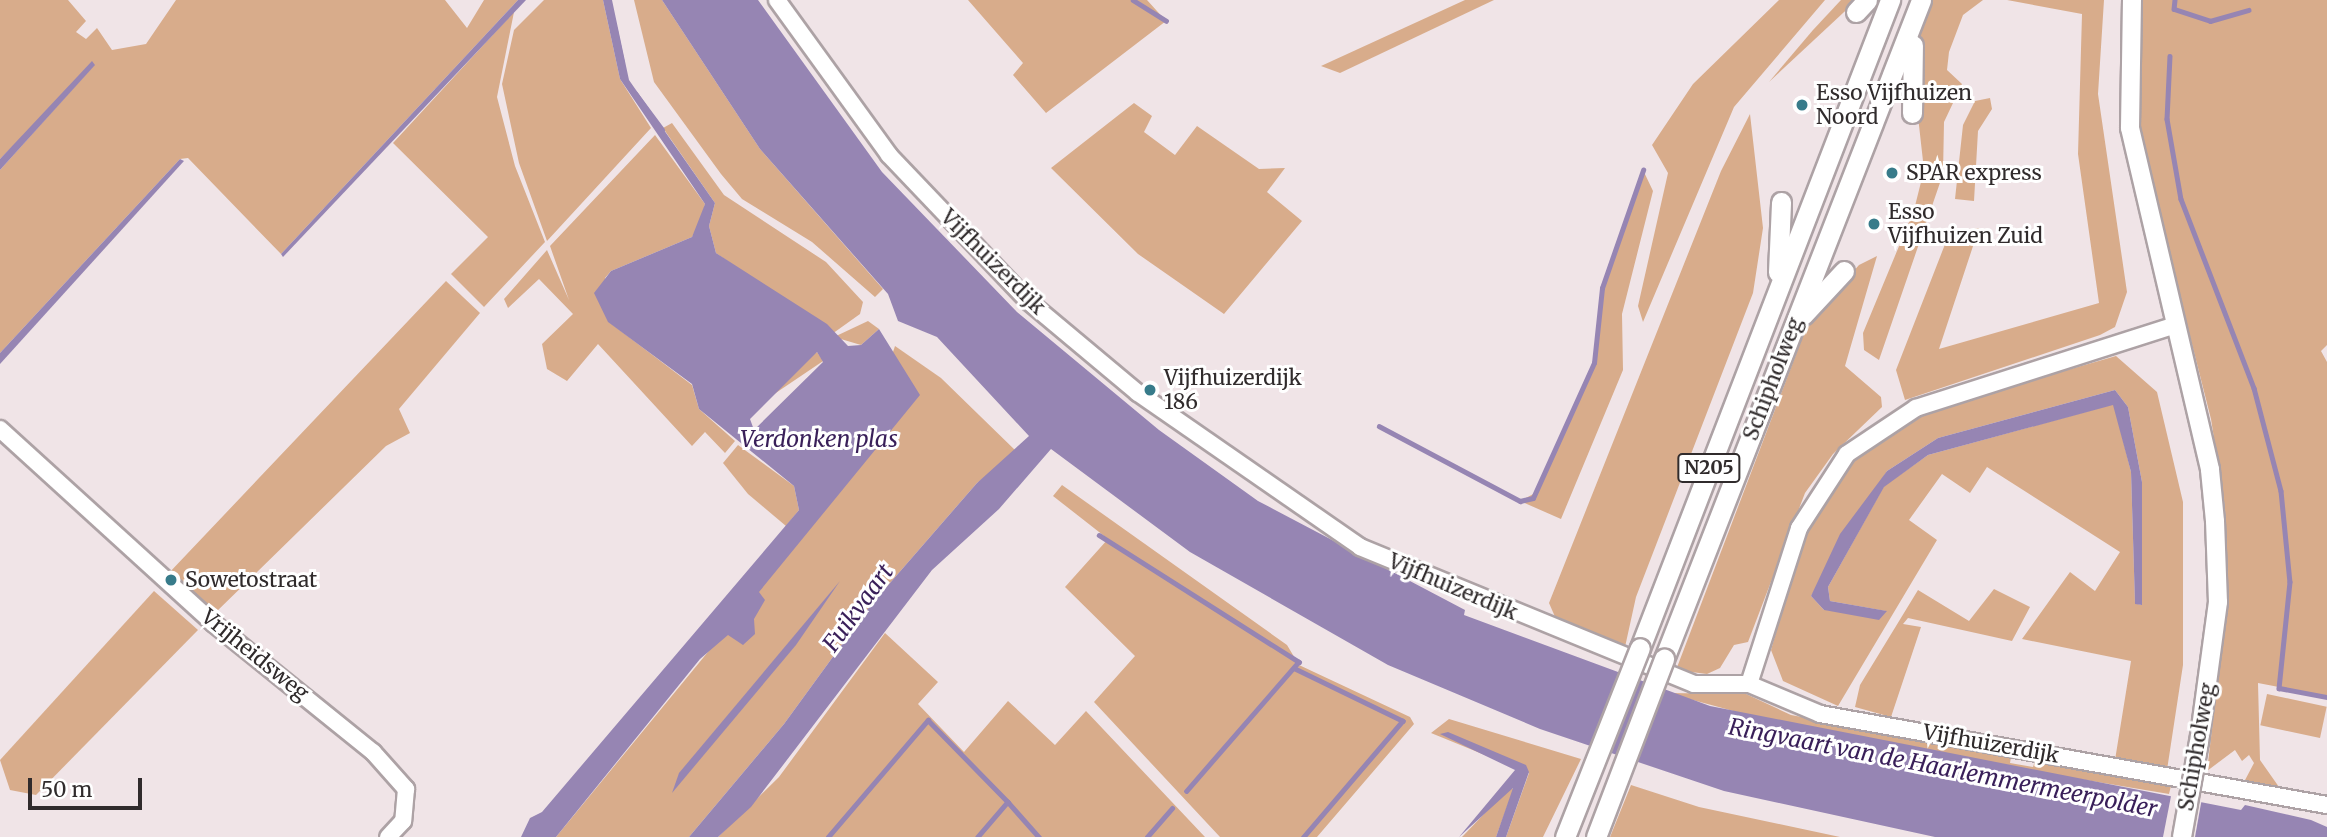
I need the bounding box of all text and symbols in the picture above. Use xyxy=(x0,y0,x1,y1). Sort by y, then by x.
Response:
place label: Esso Vijfhuizen Noord xyxy=(1816,80,1972,130)
marker: Esso Vijfhuizen Noord xyxy=(1794,97,1810,113)
place label: SPAR express xyxy=(1906,160,2042,186)
marker: SPAR express xyxy=(1884,165,1900,181)
place label: Esso Vijfhuizen Zuid xyxy=(1888,199,2043,249)
street label: Vijfhuizerdijk xyxy=(935,204,1051,320)
marker: Esso Vijfhuizen Zuid xyxy=(1866,216,1882,232)
street label: Schipholweg xyxy=(1738,314,1808,444)
place label: Vijfhuizerdijk 186 xyxy=(1164,365,1302,415)
marker: Vijfhuizerdijk 186 xyxy=(1142,382,1158,398)
water label: Verdonken plas xyxy=(740,425,898,453)
road number: N205 xyxy=(1676,453,1742,484)
street label: Vijfhuizerdijk xyxy=(1385,548,1521,626)
water label: Fuikvaart xyxy=(817,559,899,657)
place label: Sowetostraat xyxy=(185,567,317,593)
marker: Sowetostraat xyxy=(163,572,179,588)
street label: Vrijheidsweg xyxy=(196,604,314,706)
street label: Schipholweg xyxy=(2173,681,2221,813)
water label: Ringvaart van de Haarlemmermeerpolder xyxy=(1726,713,2160,823)
street label: Vijfhuizerdijk xyxy=(1921,720,2061,768)
scale bar xyxy=(32,764,145,808)
text: 50 m xyxy=(41,776,92,803)

